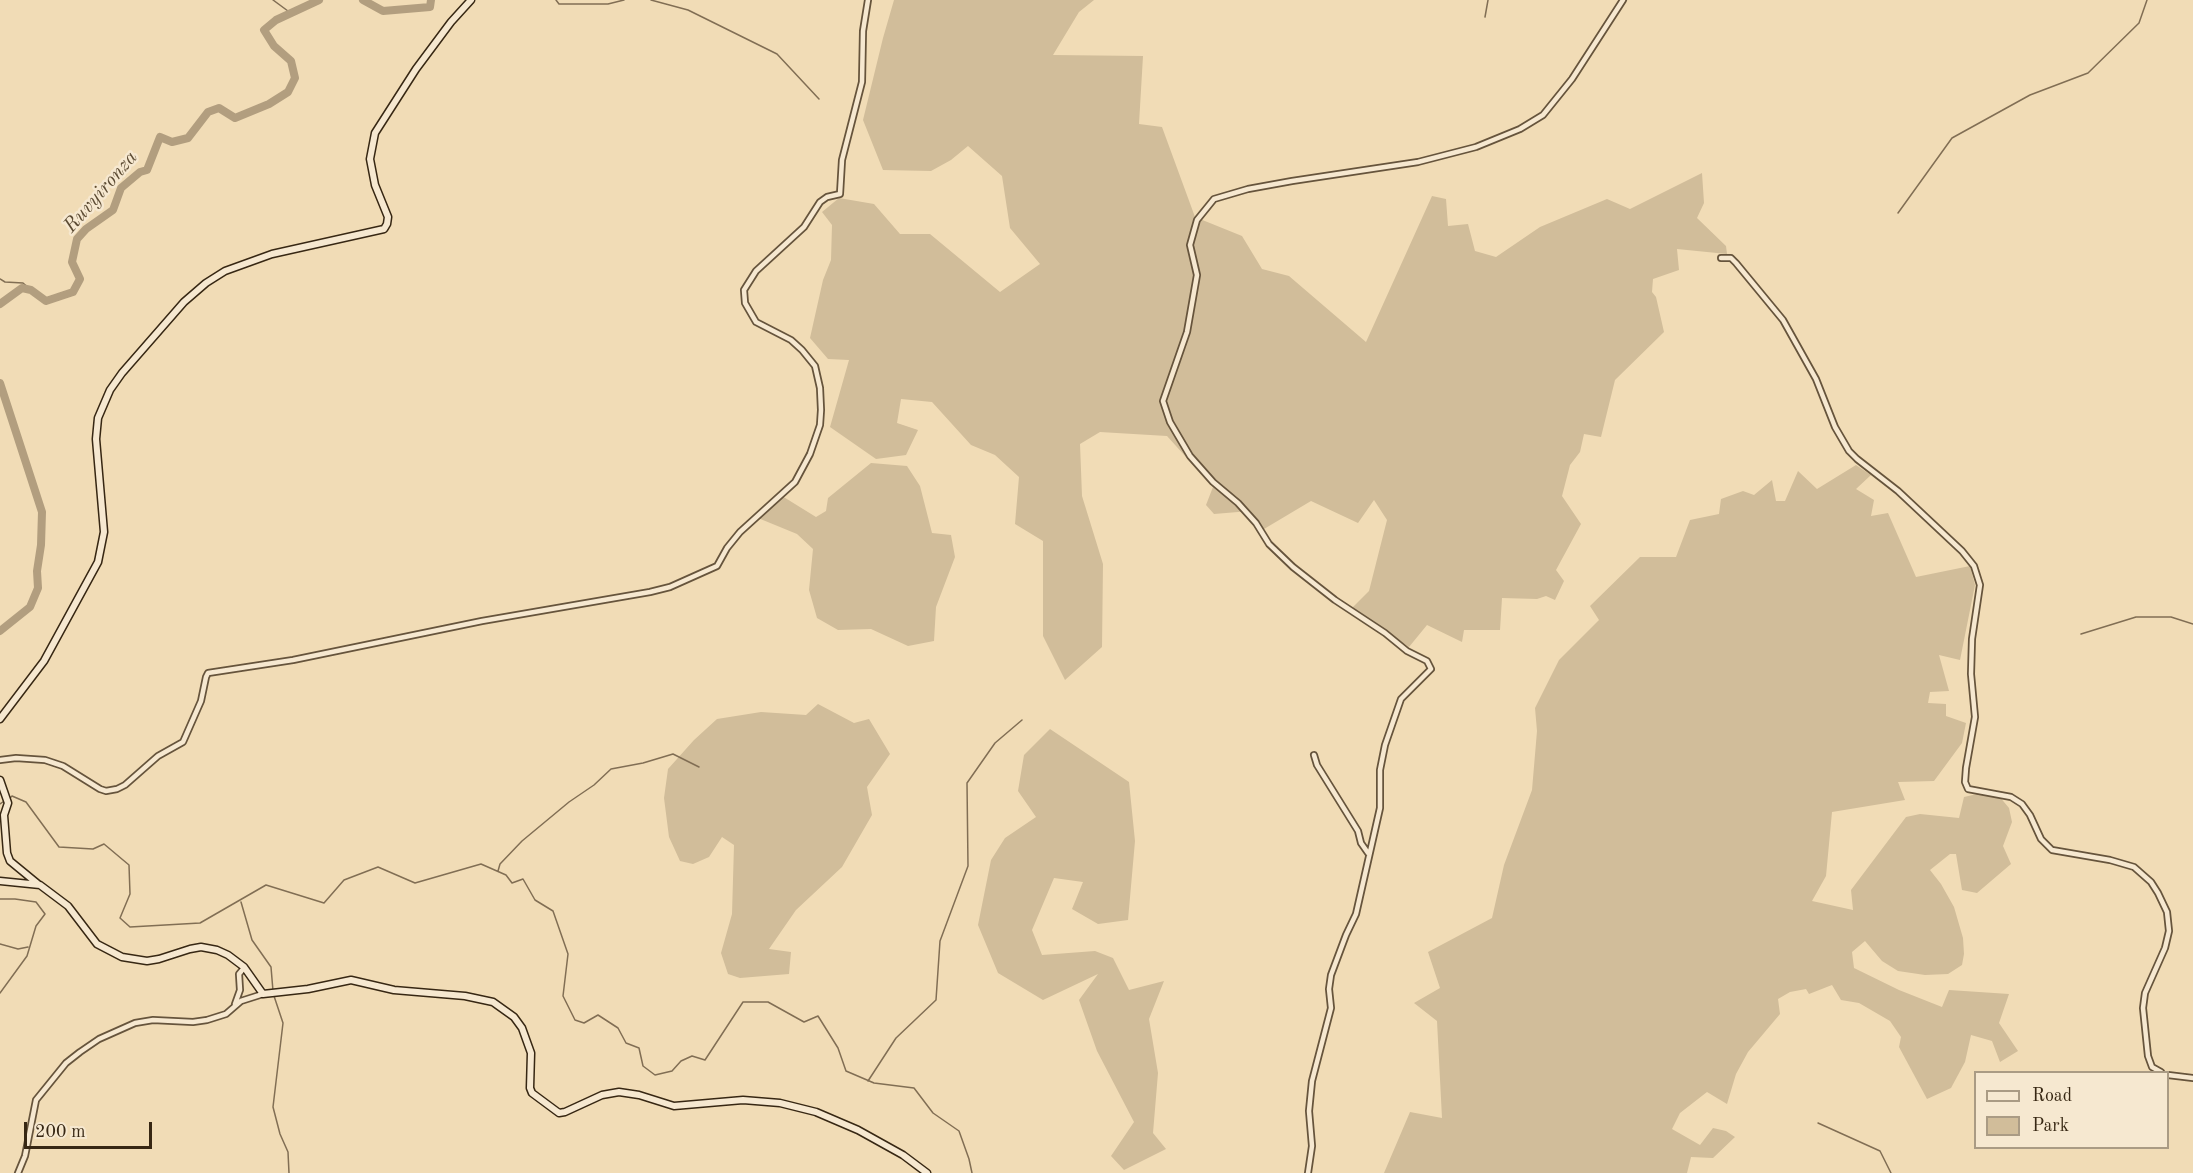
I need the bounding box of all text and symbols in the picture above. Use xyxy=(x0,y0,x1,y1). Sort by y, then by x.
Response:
water label: Ruvyironza xyxy=(59,146,143,238)
legend xyxy=(1974,1071,2169,1149)
text: Road xyxy=(2032,1087,2072,1105)
scale bar xyxy=(27,1110,154,1148)
text: Park xyxy=(2032,1117,2069,1135)
text: 200 m xyxy=(35,1123,86,1141)

